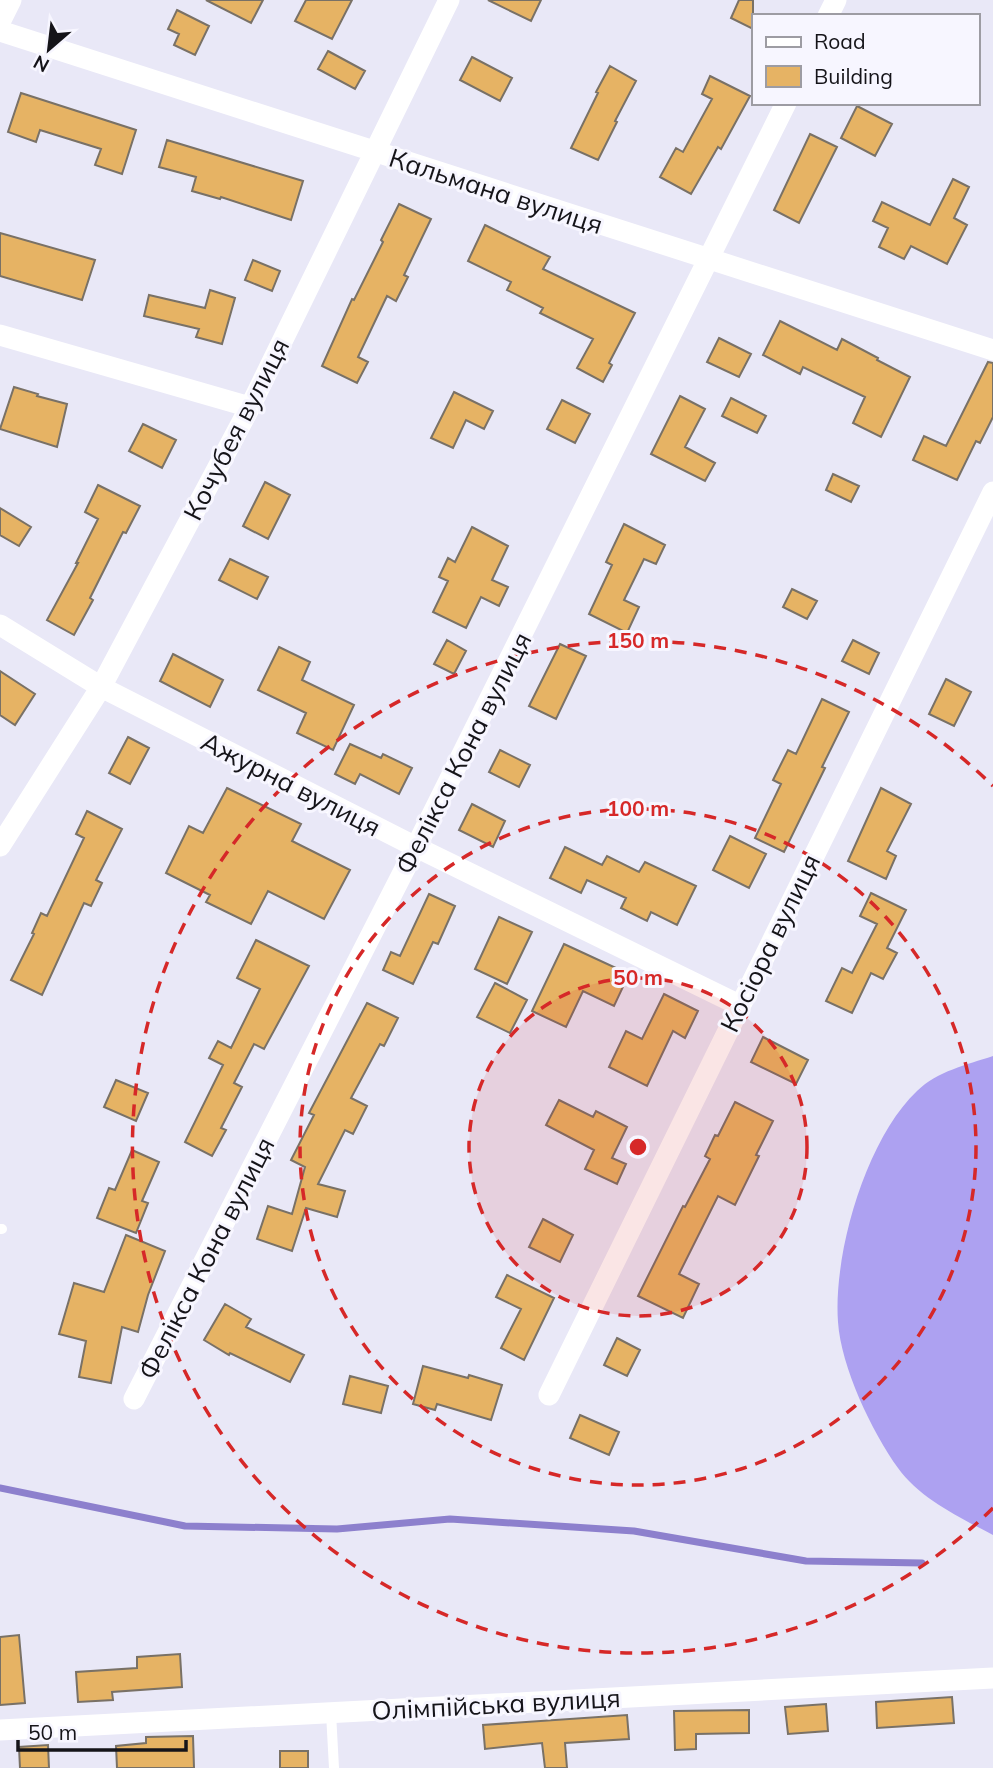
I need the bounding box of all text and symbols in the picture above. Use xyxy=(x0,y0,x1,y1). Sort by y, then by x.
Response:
north arrow xyxy=(14,14,84,84)
legend xyxy=(752,14,979,105)
text: Road xyxy=(814,28,865,54)
text: N xyxy=(29,50,53,78)
text: Building xyxy=(814,63,893,89)
street label: Кальмана вулиця xyxy=(385,141,607,241)
street label: Кочубея вулиця xyxy=(176,332,296,526)
street label: Фелікса Кона вулиця xyxy=(388,626,538,880)
text: 150 m xyxy=(607,627,669,653)
street label: Ажурна вулиця xyxy=(196,725,386,843)
text: 100 m xyxy=(607,795,669,821)
street label: Косіора вулиця xyxy=(713,849,827,1037)
text: 50 m xyxy=(613,964,663,990)
street label: Фелікса Кона вулиця xyxy=(131,1131,281,1385)
centre of rings xyxy=(626,1135,650,1159)
street label: Олімпійська вулиця xyxy=(371,1681,621,1727)
scale bar xyxy=(18,1708,186,1752)
text: 50 m xyxy=(28,1719,77,1745)

